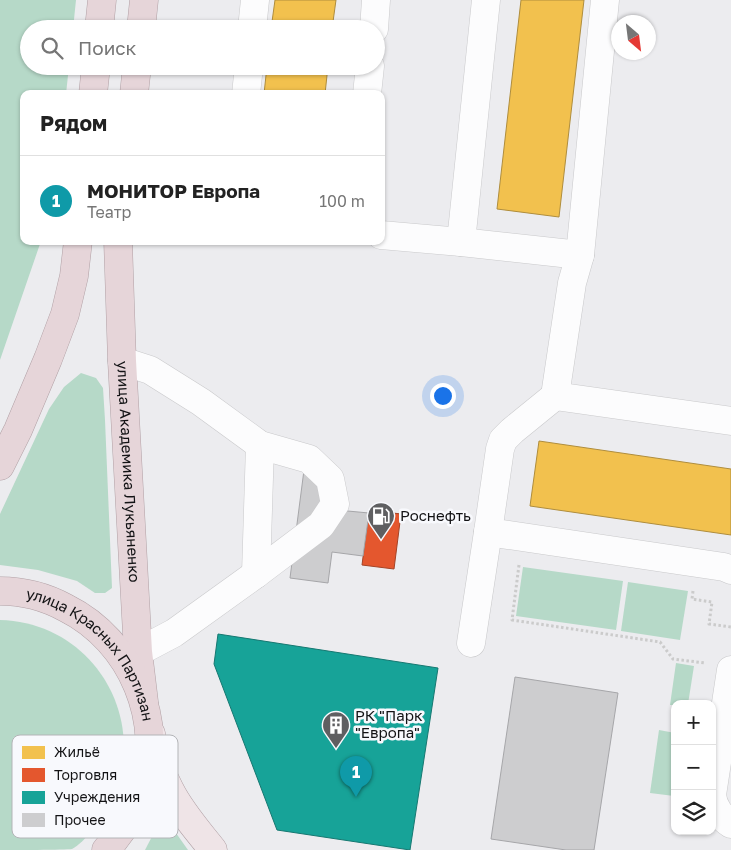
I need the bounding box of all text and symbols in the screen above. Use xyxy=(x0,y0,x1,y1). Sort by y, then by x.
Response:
north arrow xyxy=(611,15,656,60)
search box xyxy=(20,20,385,75)
icon: search xyxy=(38,34,66,62)
text: Поиск xyxy=(78,36,137,59)
text: Рядом xyxy=(40,110,107,136)
text: МОНИТОР Европа xyxy=(87,179,260,202)
text: 1 xyxy=(52,191,60,211)
text: 100 m xyxy=(319,191,365,211)
text: Театр xyxy=(87,202,131,222)
street label: улица Академика Лукьяненко xyxy=(114,360,144,583)
your location xyxy=(430,383,456,409)
fuel station icon: Роснефть xyxy=(366,501,396,540)
place label: Роснефть xyxy=(400,506,471,524)
street label: улица Красных Партизан xyxy=(24,584,158,723)
map controls xyxy=(671,700,716,835)
button: + xyxy=(671,700,716,745)
place label: РК "Парк "Европа" xyxy=(355,706,423,741)
building icon: РК "Парк "Европа" xyxy=(321,710,351,749)
legend xyxy=(12,735,178,838)
text: Жильё xyxy=(54,743,100,760)
button: − xyxy=(671,745,716,790)
pin: 1 xyxy=(340,756,372,797)
text: Торговля xyxy=(54,766,117,783)
text: Учреждения xyxy=(54,788,140,805)
button: layers xyxy=(671,790,716,835)
text: Прочее xyxy=(54,811,106,828)

